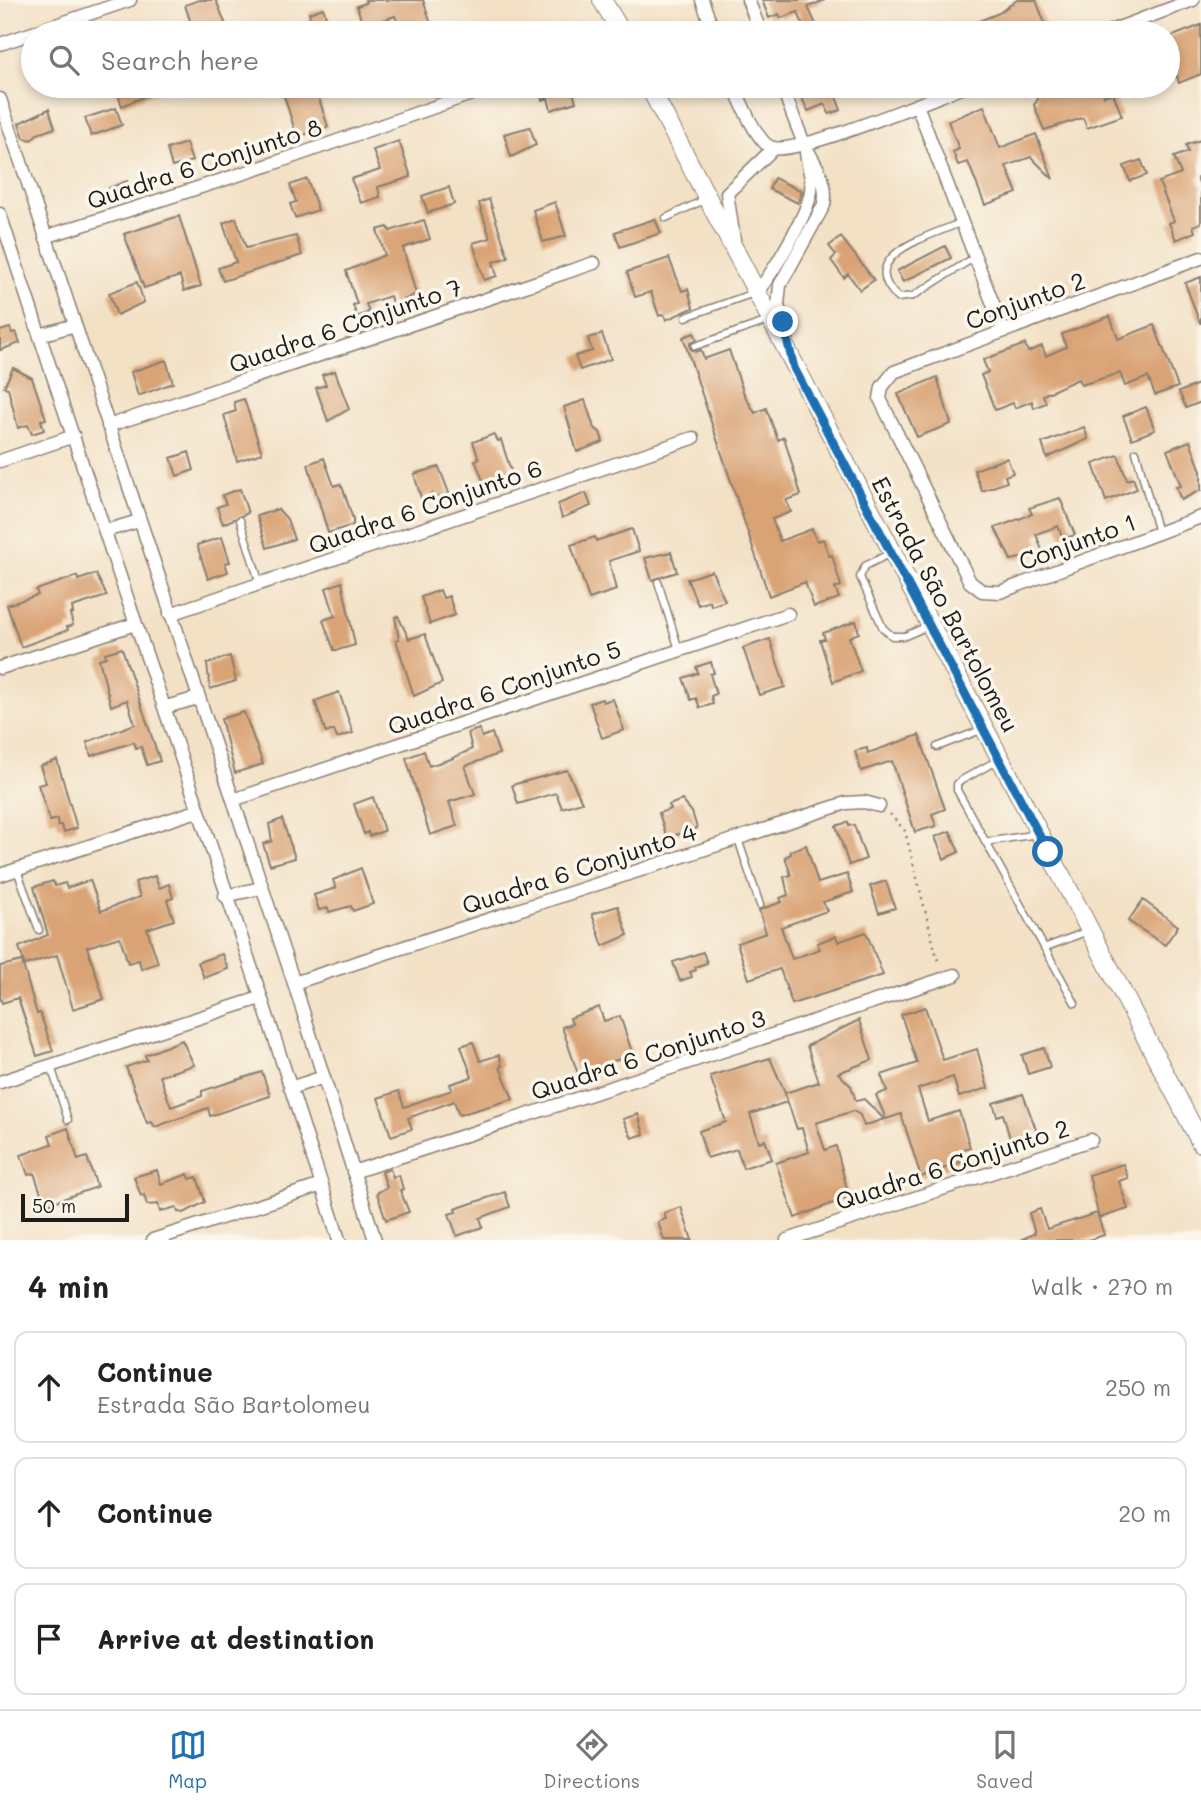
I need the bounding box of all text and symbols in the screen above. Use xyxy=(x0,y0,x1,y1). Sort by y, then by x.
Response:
search box xyxy=(21,21,1180,98)
icon: search xyxy=(45,41,83,79)
text: Search here xyxy=(101,43,259,77)
street label: Quadra 6 Conjunto 8 xyxy=(83,110,325,216)
street label: Conjunto 2 xyxy=(961,264,1089,336)
street label: Quadra 6 Conjunto 7 xyxy=(225,271,465,379)
route end xyxy=(767,306,798,337)
street label: Quadra 6 Conjunto 6 xyxy=(304,451,546,561)
street label: Estrada São Bartolomeu xyxy=(865,471,1027,737)
street label: Conjunto 1 xyxy=(1014,506,1140,576)
street label: Quadra 6 Conjunto 5 xyxy=(383,633,625,741)
street label: Quadra 6 Conjunto 4 xyxy=(458,815,700,921)
route start xyxy=(1032,836,1063,867)
street label: Quadra 6 Conjunto 3 xyxy=(527,1001,769,1107)
street label: Quadra 6 Conjunto 2 xyxy=(831,1112,1073,1216)
scale bar xyxy=(21,1191,130,1223)
text: 50 m xyxy=(32,1193,76,1218)
text: 4 min xyxy=(28,1266,109,1306)
text: Walk · 270 m xyxy=(1030,1271,1173,1301)
text: Continue xyxy=(97,1355,213,1389)
icon: ahead xyxy=(30,1368,68,1406)
text: 250 m xyxy=(1105,1372,1171,1402)
text: Estrada São Bartolomeu xyxy=(97,1389,370,1419)
icon: ahead xyxy=(30,1494,68,1532)
text: Continue xyxy=(97,1496,213,1530)
text: 20 m xyxy=(1118,1498,1171,1528)
icon: arrive xyxy=(30,1620,68,1658)
text: Arrive at destination xyxy=(97,1622,374,1656)
tab: Map xyxy=(168,1726,207,1793)
tab: Directions xyxy=(543,1726,640,1793)
tab: Saved xyxy=(976,1726,1033,1793)

